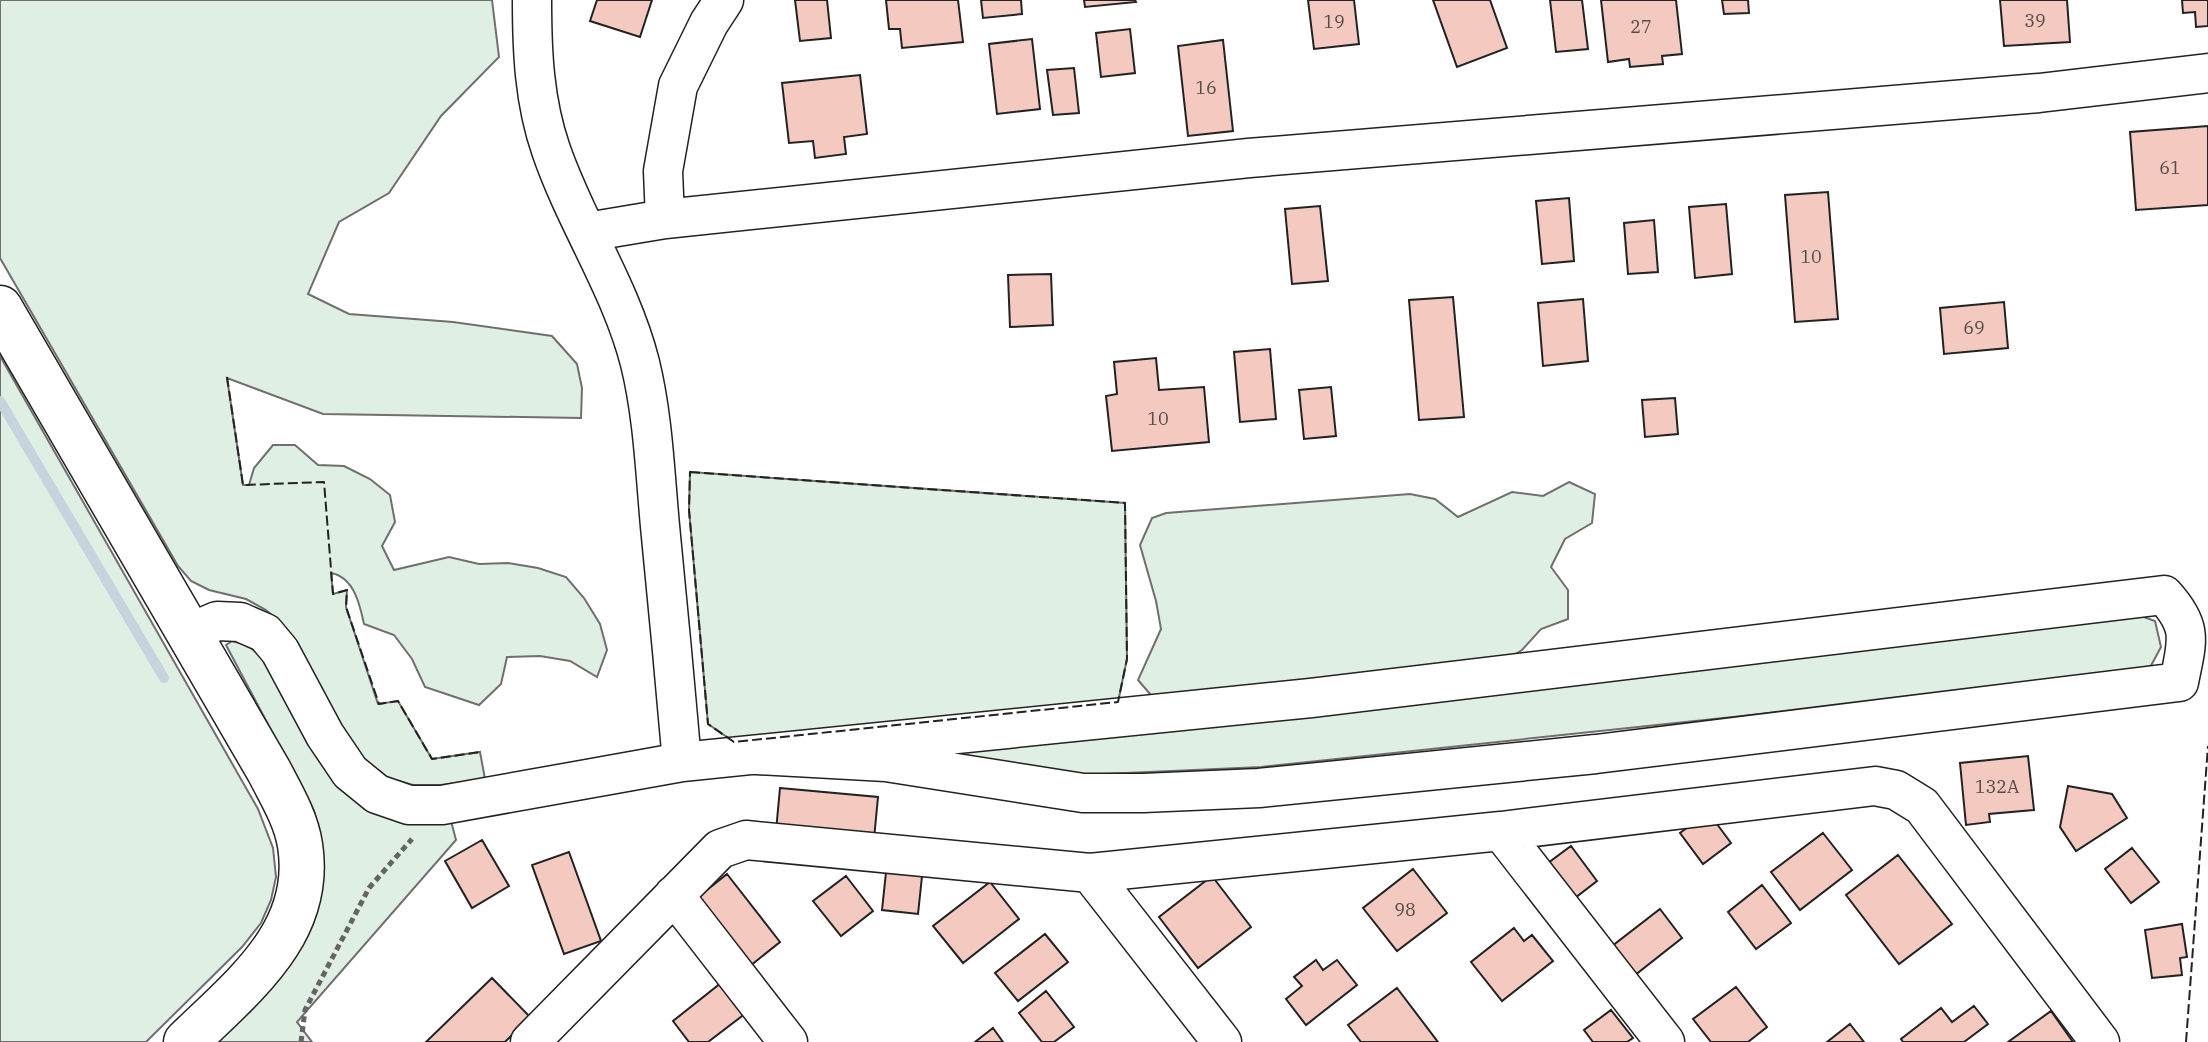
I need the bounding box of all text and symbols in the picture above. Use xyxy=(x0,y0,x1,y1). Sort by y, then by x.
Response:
house number: 39 xyxy=(2024,9,2046,32)
house number: 19 xyxy=(1323,10,1345,33)
house number: 27 xyxy=(1630,15,1652,38)
house number: 16 xyxy=(1195,76,1217,99)
house number: 61 xyxy=(2159,156,2181,179)
house number: 10 xyxy=(1800,245,1822,268)
house number: 69 xyxy=(1963,316,1985,339)
house number: 10 xyxy=(1147,407,1169,430)
house number: 132А xyxy=(1975,775,2020,798)
house number: 98 xyxy=(1394,898,1416,921)

